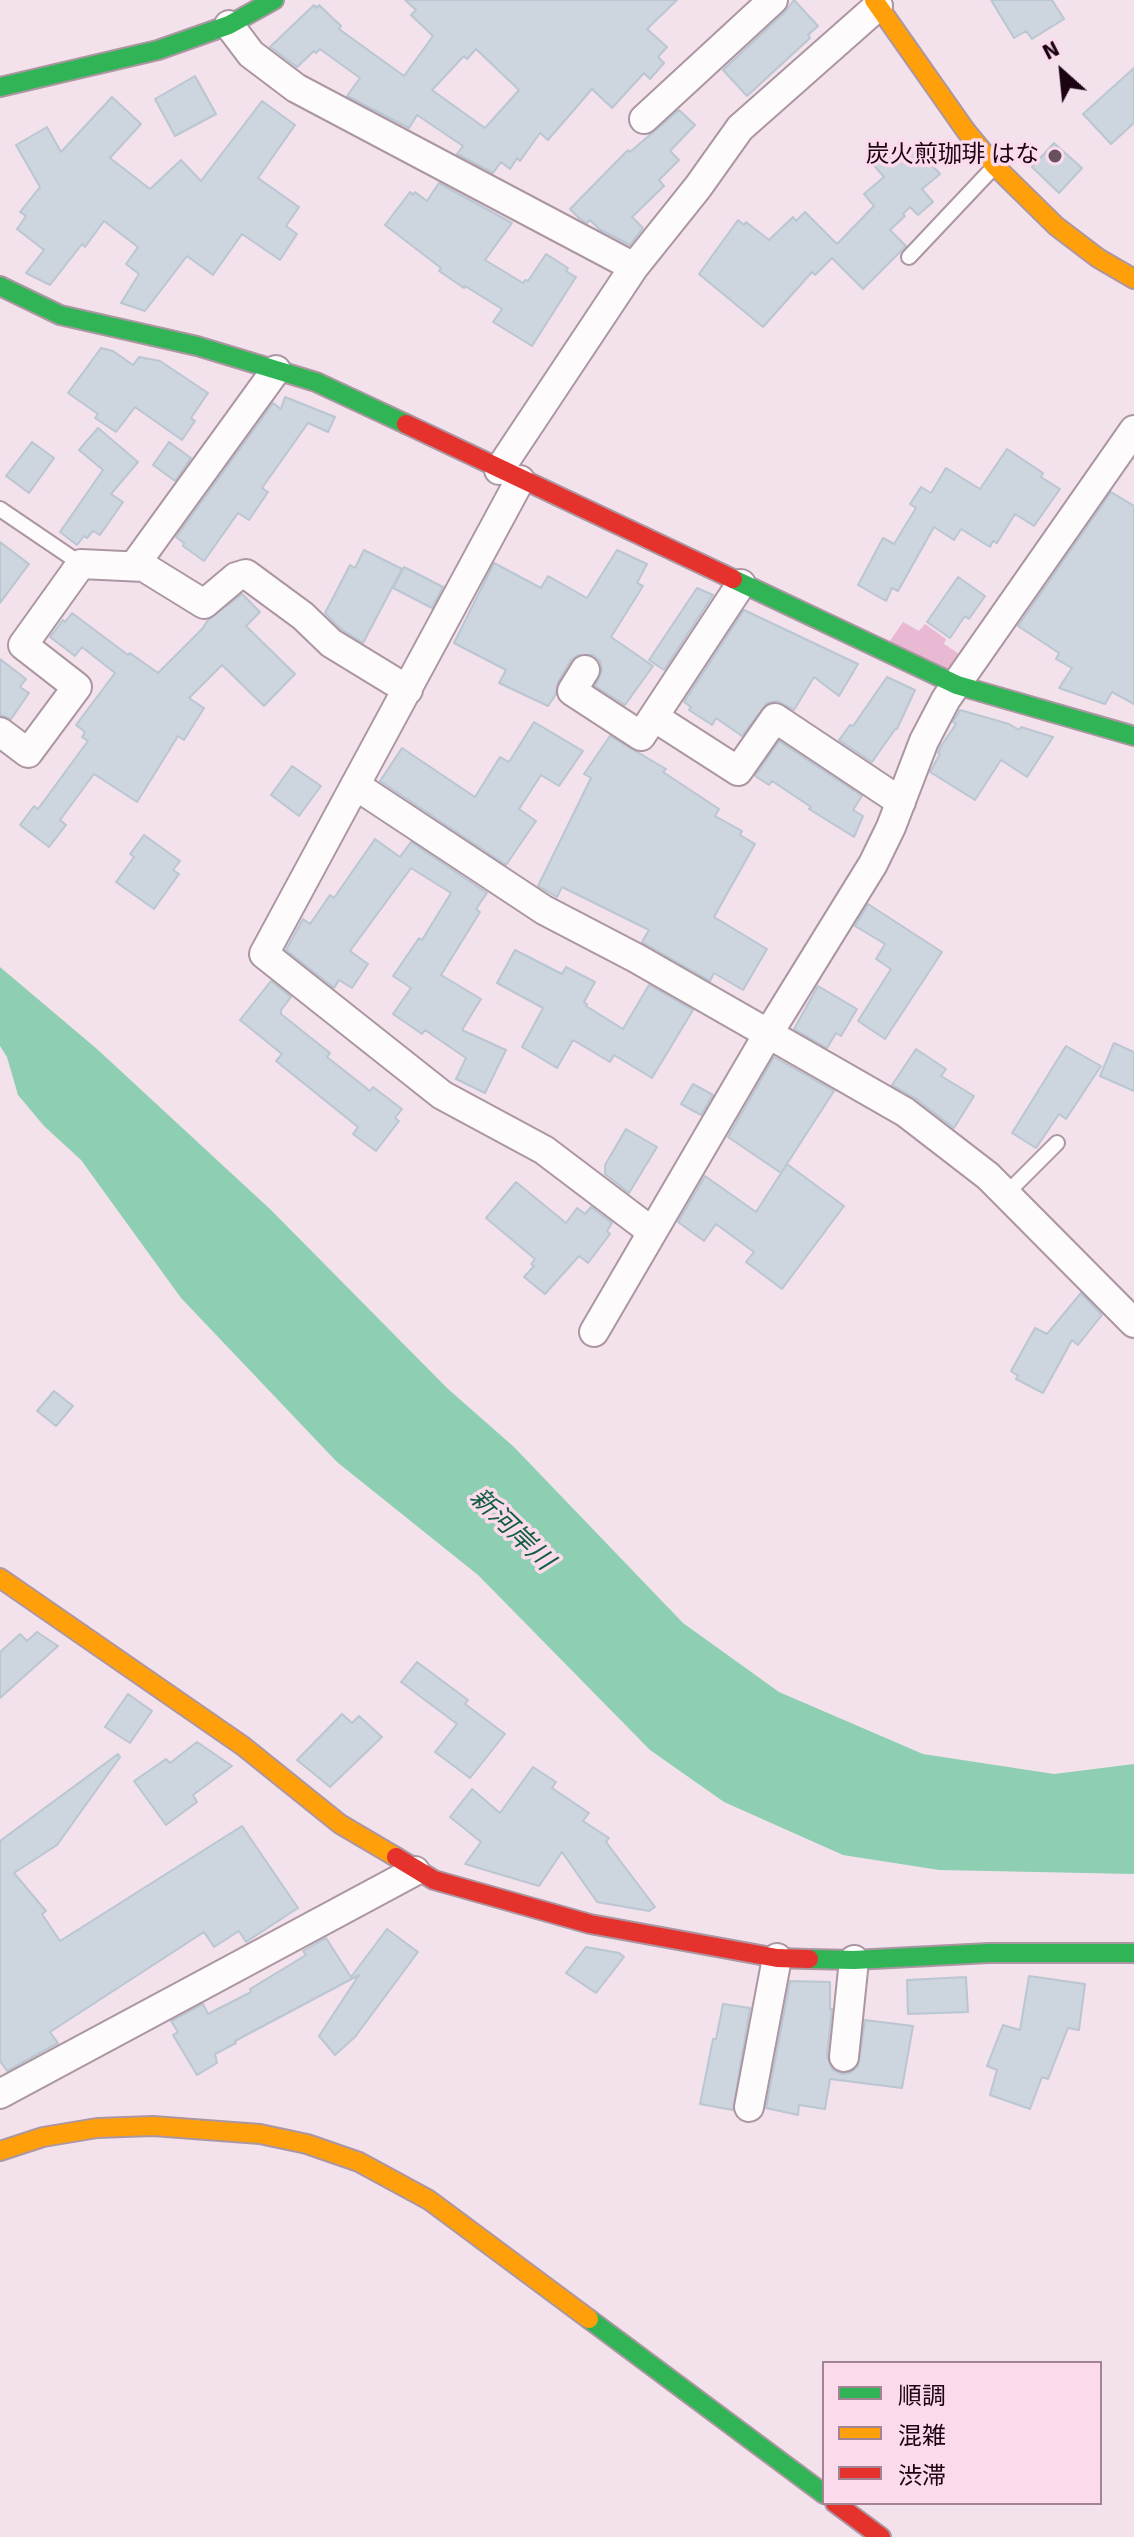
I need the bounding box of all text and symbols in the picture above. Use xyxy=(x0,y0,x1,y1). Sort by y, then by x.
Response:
north arrow xyxy=(1022,32,1102,112)
text: N xyxy=(1038,35,1064,66)
place label: 炭火煎珈琲 はな xyxy=(866,142,1039,170)
marker: 炭火煎珈琲 はな xyxy=(1046,147,1064,165)
water label: 新河岸川 xyxy=(463,1483,559,1577)
legend xyxy=(822,2361,1102,2505)
text: 順調 xyxy=(898,2381,946,2411)
text: 混雑 xyxy=(898,2421,946,2451)
text: 渋滞 xyxy=(898,2461,946,2491)

